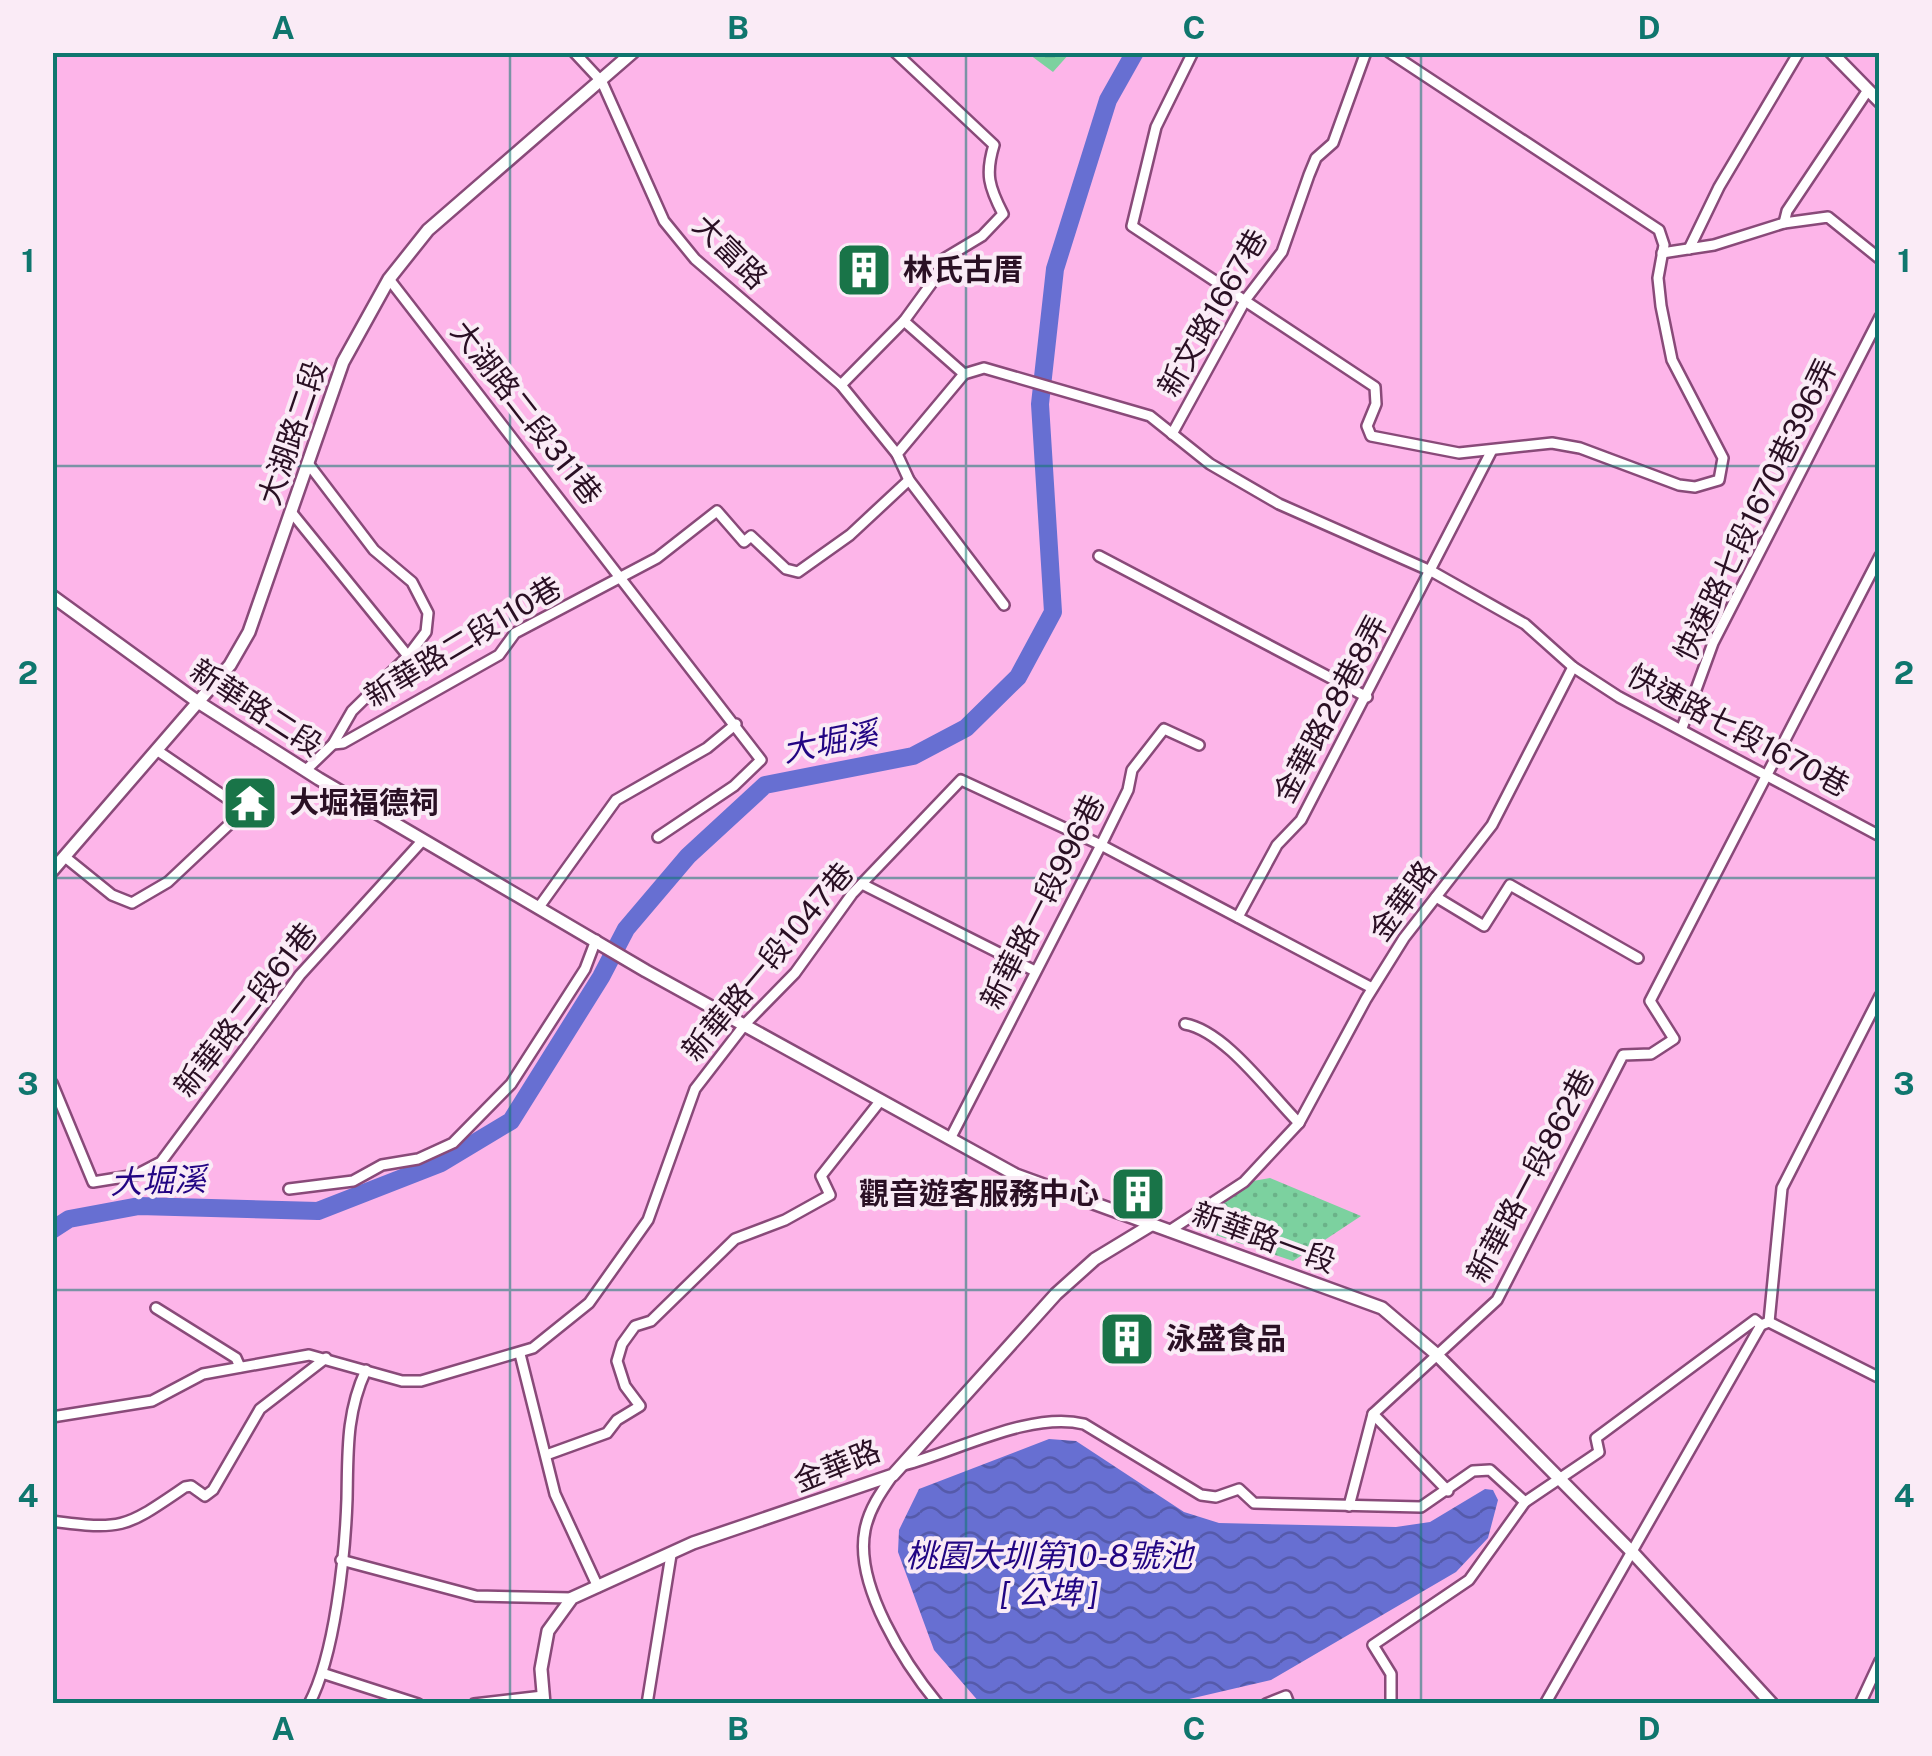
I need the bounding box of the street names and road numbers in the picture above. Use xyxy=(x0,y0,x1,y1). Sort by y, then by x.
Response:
street label: 大富路 xyxy=(686,207,775,296)
street label: 新文路1667巷 xyxy=(1150,223,1274,402)
street label: 大湖路二段311巷 xyxy=(444,313,610,511)
street label: 快速路七段1670巷396弄 xyxy=(1666,352,1844,667)
street label: 大湖路二段 xyxy=(251,356,333,509)
street label: 新華路二段110巷 xyxy=(358,568,567,714)
street label: 金華路28巷8弄 xyxy=(1266,609,1395,808)
street label: 新華路二段 xyxy=(184,651,329,763)
street label: 快速路七段1670巷 xyxy=(1621,656,1856,804)
street label: 新華路一段996巷 xyxy=(973,788,1112,1015)
street label: 金華路 xyxy=(1361,853,1443,947)
street label: 新華路一段1047巷 xyxy=(674,855,861,1068)
street label: 新華路二段61巷 xyxy=(166,915,324,1104)
street label: 新華路一段862巷 xyxy=(1459,1063,1601,1288)
street label: 新華路一段 xyxy=(1188,1194,1341,1280)
street label: 金華路 xyxy=(788,1432,885,1499)

